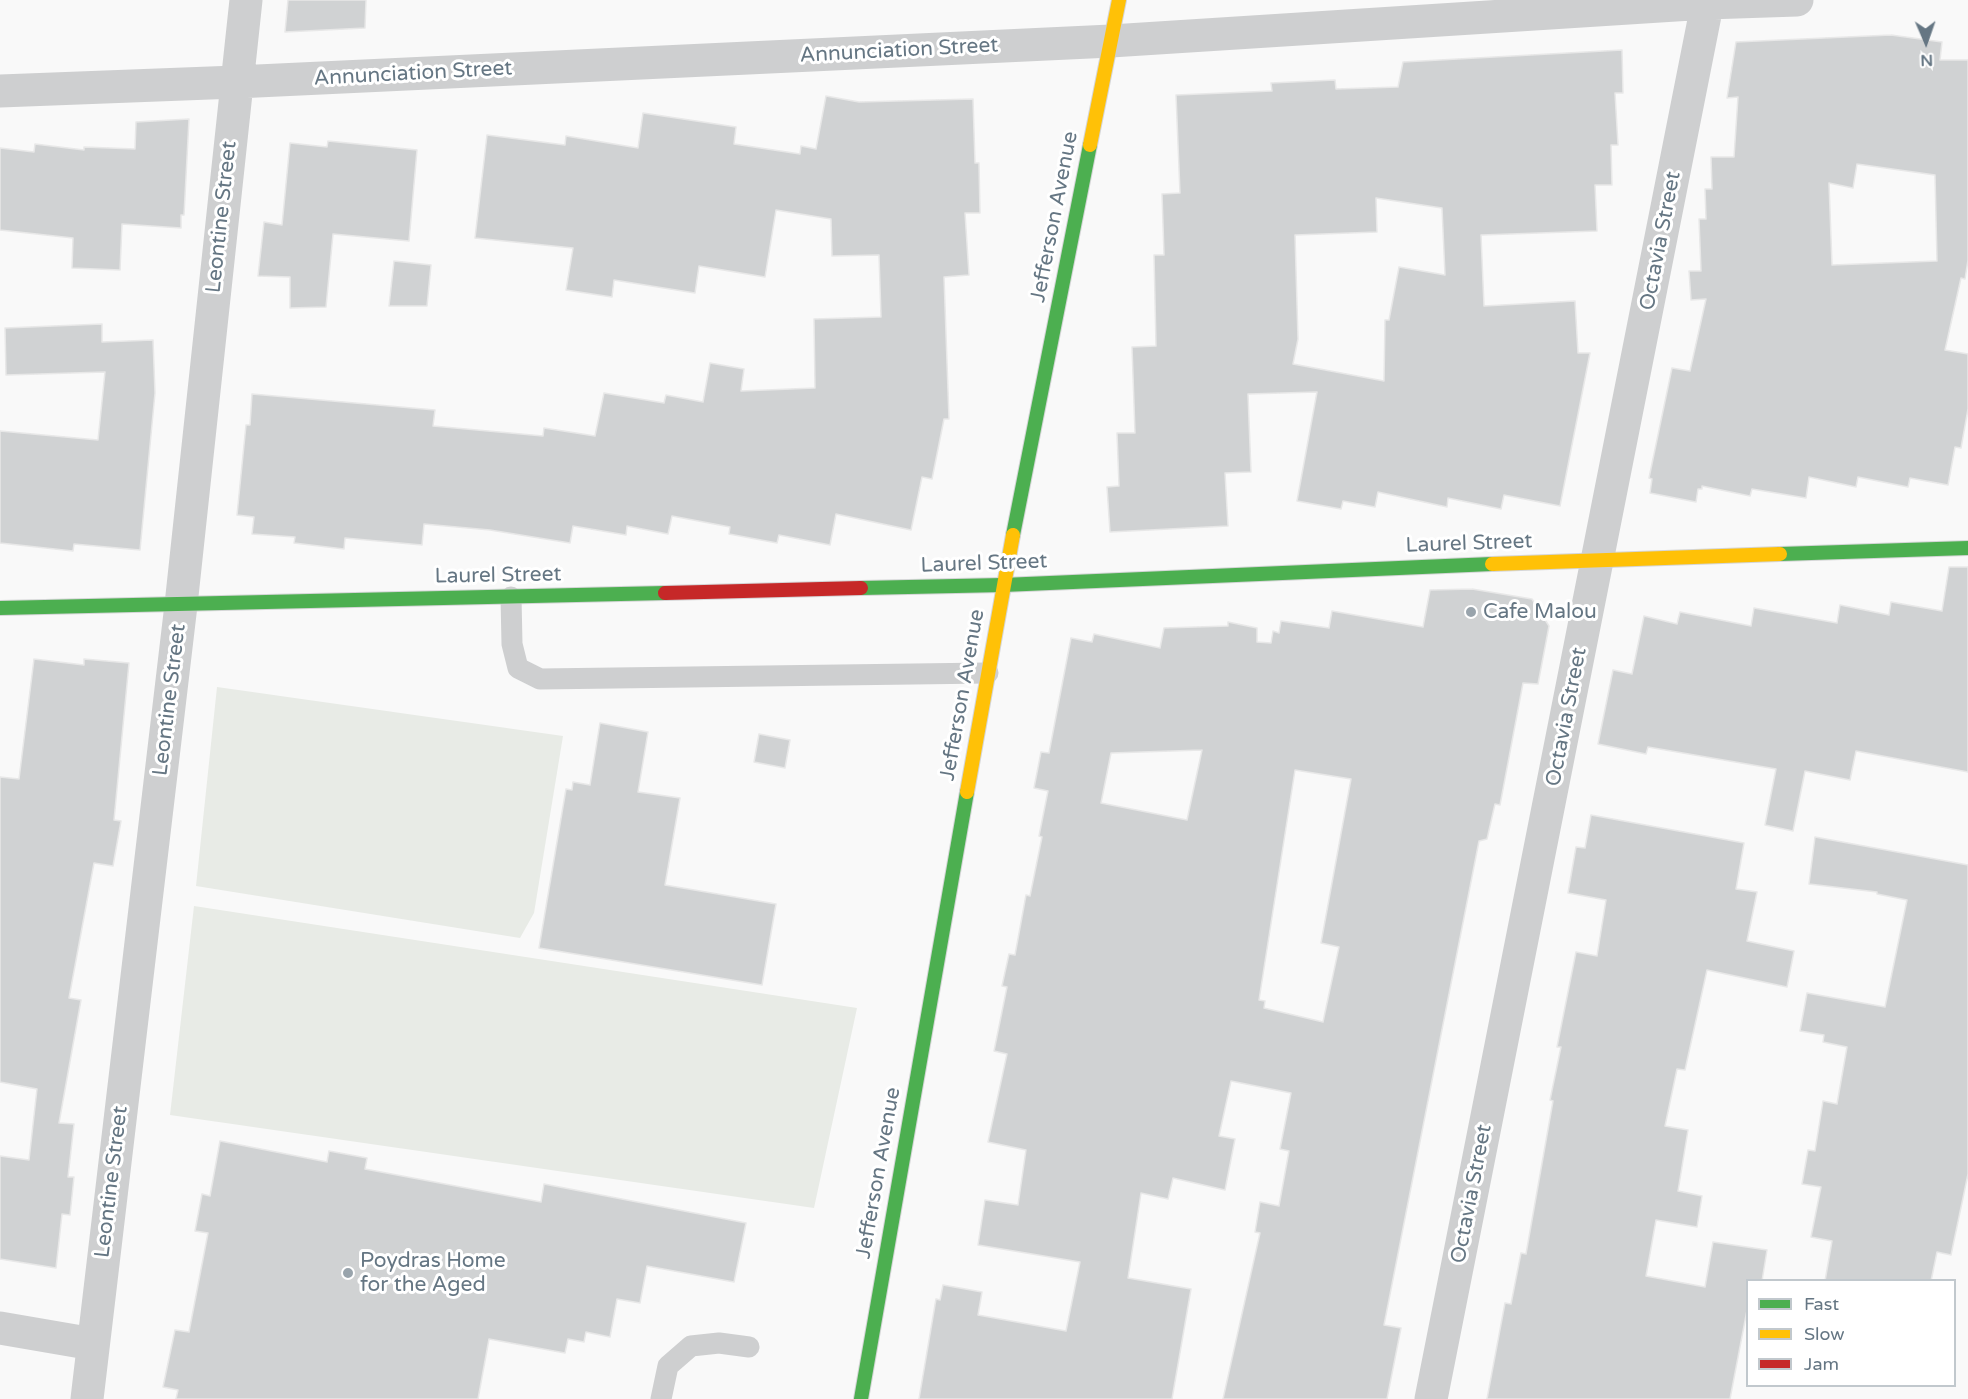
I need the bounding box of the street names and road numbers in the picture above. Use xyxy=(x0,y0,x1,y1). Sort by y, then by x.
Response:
street label: Annunciation Street xyxy=(799,33,999,69)
street label: Annunciation Street xyxy=(313,56,513,92)
street label: Jefferson Avenue xyxy=(1026,129,1084,305)
street label: Leontine Street xyxy=(201,140,243,294)
street label: Octavia Street xyxy=(1635,169,1687,313)
street label: Laurel Street xyxy=(1405,529,1533,559)
street label: Laurel Street xyxy=(920,549,1048,579)
street label: Laurel Street xyxy=(434,562,562,590)
street label: Jefferson Avenue xyxy=(936,607,990,783)
street label: Leontine Street xyxy=(148,623,192,777)
street label: Octavia Street xyxy=(1541,645,1593,789)
street label: Jefferson Avenue xyxy=(852,1085,906,1261)
street label: Leontine Street xyxy=(90,1105,134,1259)
street label: Octavia Street xyxy=(1446,1122,1498,1266)

